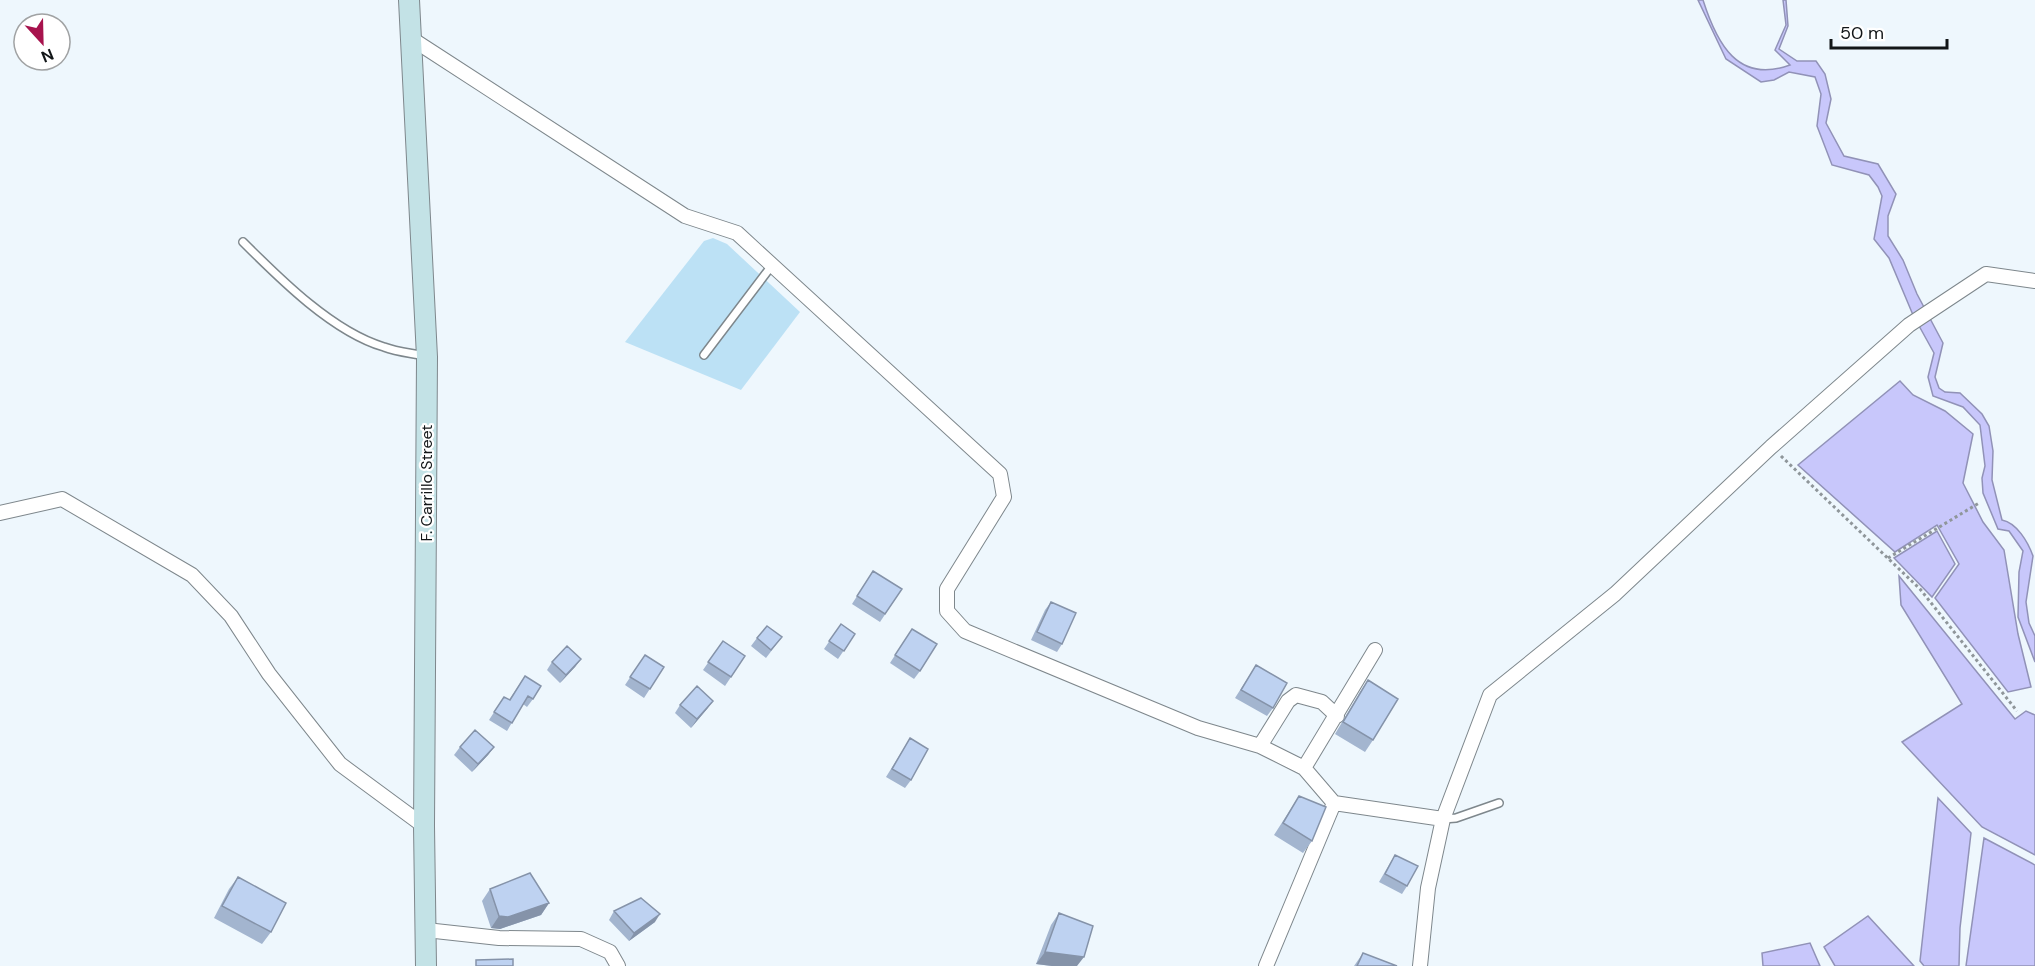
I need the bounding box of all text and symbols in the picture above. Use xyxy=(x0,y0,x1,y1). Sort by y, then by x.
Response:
north arrow xyxy=(12,12,72,72)
scale bar xyxy=(1831,12,1946,50)
text: 50 m xyxy=(1840,21,1884,45)
text: N xyxy=(38,44,57,67)
street label: F. Carrillo Street xyxy=(416,424,437,542)

